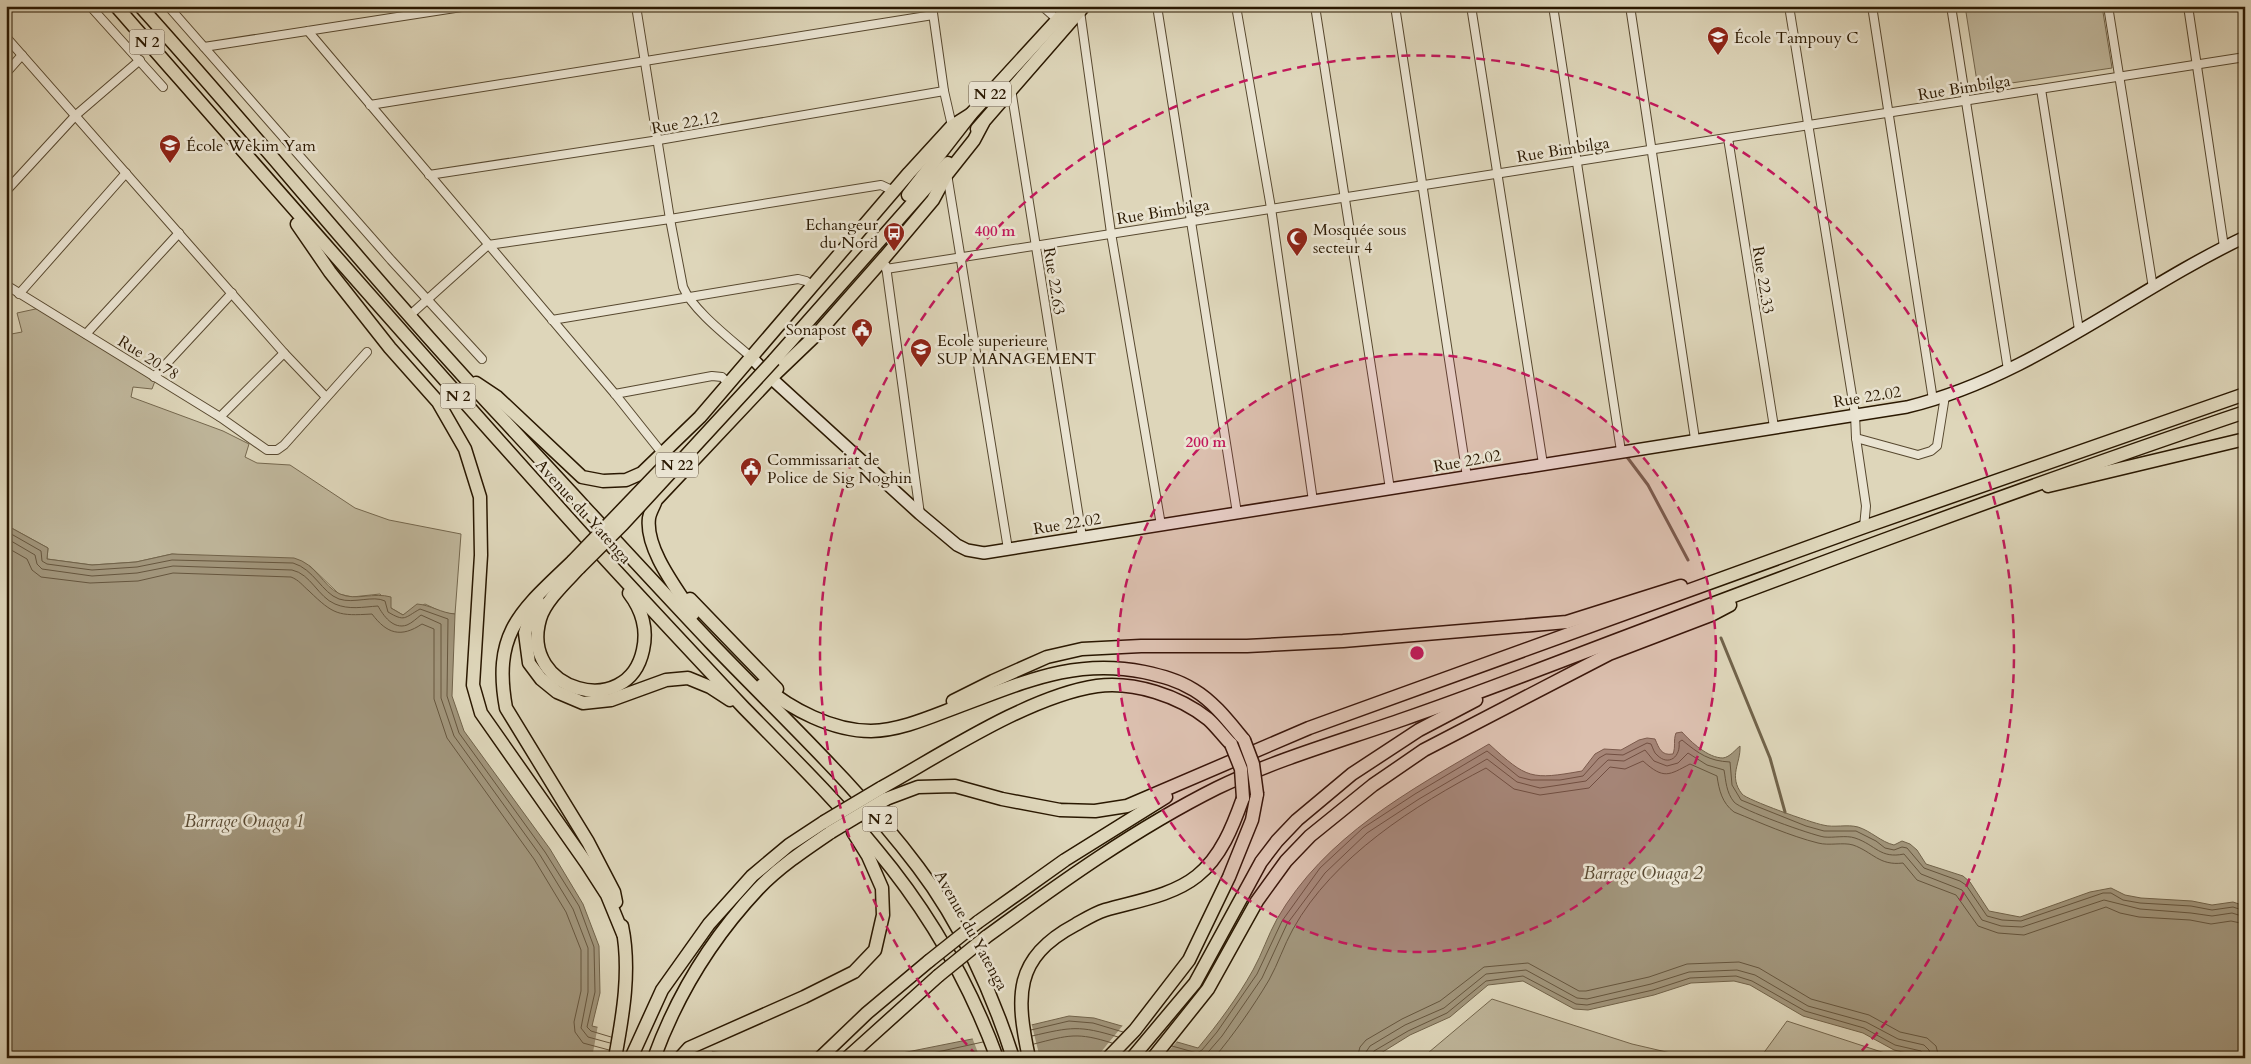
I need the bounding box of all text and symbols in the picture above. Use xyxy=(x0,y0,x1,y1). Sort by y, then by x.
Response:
school or university icon: École Tampouy C xyxy=(1706,25,1730,56)
place label: École Tampouy C xyxy=(1734,27,1859,49)
road number: N 2 xyxy=(130,30,164,54)
street label: Rue Bimbilga xyxy=(1916,70,2012,106)
road number: N 22 xyxy=(969,82,1011,106)
street label: Rue 22.12 xyxy=(650,106,721,140)
street label: Rue Bimbilga xyxy=(1515,132,1611,168)
school or university icon: École Wekim Yam xyxy=(158,133,182,164)
place label: École Wekim Yam xyxy=(186,135,316,157)
street label: Rue Bimbilga xyxy=(1115,194,1211,230)
place label: Echangeur du Nord xyxy=(805,214,878,254)
place label: Mosquée sous secteur 4 xyxy=(1313,219,1406,259)
bus stop icon: Echangeur du Nord xyxy=(882,221,906,252)
text: 400 m xyxy=(975,221,1016,241)
mosque icon: Mosquée sous secteur 4 xyxy=(1285,226,1309,257)
street label: Rue 22.33 xyxy=(1747,245,1779,316)
street label: Rue 22.63 xyxy=(1038,246,1070,317)
public building icon: Sonapost xyxy=(850,317,874,348)
place label: Sonapost xyxy=(786,319,846,341)
street label: Rue 20.78 xyxy=(114,330,183,385)
place label: Ecole superieure SUP MANAGEMENT xyxy=(937,330,1096,370)
school or university icon: Ecole superieure SUP MANAGEMENT xyxy=(909,337,933,368)
street label: Rue 22.02 xyxy=(1832,381,1903,413)
road number: N 2 xyxy=(440,384,476,408)
text: 200 m xyxy=(1186,432,1227,452)
street label: Rue 22.02 xyxy=(1432,444,1503,478)
place label: Commissariat de Police de Sig Noghin xyxy=(767,449,912,489)
road number: N 22 xyxy=(656,452,698,478)
street label: Avenue du Yatenga xyxy=(530,455,636,569)
public building icon: Commissariat de Police de Sig Noghin xyxy=(739,456,763,487)
street label: Rue 22.02 xyxy=(1032,508,1103,540)
centre of rings xyxy=(1408,644,1426,662)
road number: N 2 xyxy=(862,806,898,832)
water label: Barrage Ouaga 1 xyxy=(184,809,304,834)
water label: Barrage Ouaga 2 xyxy=(1583,861,1703,886)
street label: Avenue du Yatenga xyxy=(929,867,1013,994)

